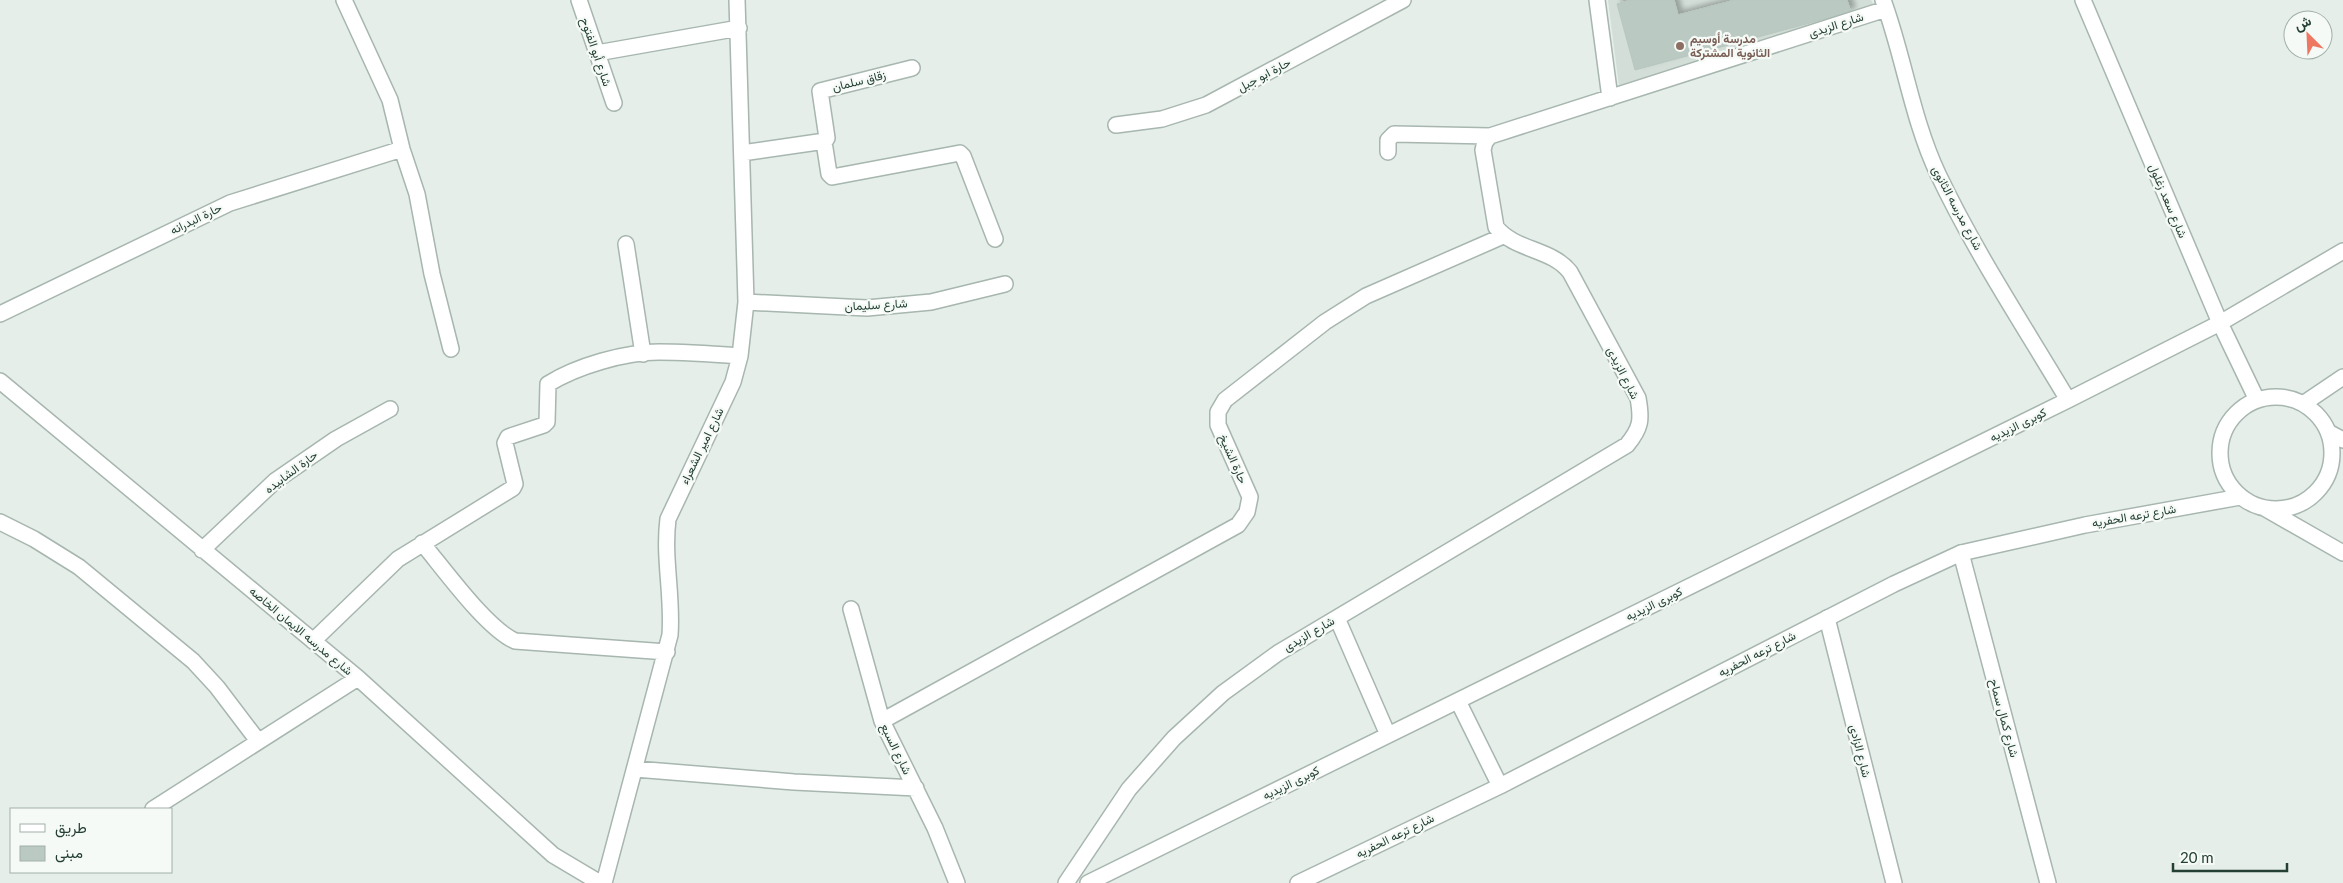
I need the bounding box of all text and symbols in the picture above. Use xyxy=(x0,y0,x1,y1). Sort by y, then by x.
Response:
street label: شارع الزيدى xyxy=(1807,9,1866,42)
north arrow xyxy=(2283,10,2333,60)
text: ش xyxy=(2291,11,2314,35)
street label: شارع أبو الفتوح xyxy=(576,15,615,89)
place label: مدرسة أوسيم الثانوية المشتركة xyxy=(1690,31,1770,61)
marker: مدرسة أوسيم الثانوية المشتركة xyxy=(1674,40,1686,52)
street label: حارة ابو جبل xyxy=(1235,54,1293,96)
street label: زقاق سلمان xyxy=(831,67,887,95)
street label: شارع سعد زغلول xyxy=(2144,161,2191,241)
street label: شارع مدرسه الثانوى xyxy=(1927,163,1986,253)
street label: حارة البدرانه xyxy=(168,200,224,238)
street label: شارع سليمان xyxy=(844,295,908,316)
street label: شارع الزيدى xyxy=(1602,344,1643,402)
street label: كوبرى الزيديه xyxy=(1987,404,2049,446)
street label: شارع امير الشعراء xyxy=(676,405,728,487)
street label: حارة الشيخ xyxy=(1214,432,1251,487)
street label: حارة الشابيده xyxy=(261,447,321,497)
street label: شارع ترعه الحفريه xyxy=(2091,501,2177,532)
street label: شارع مدرسه الايمان الخاصه xyxy=(245,583,356,680)
street label: كوبرى الزيديه xyxy=(1623,583,1685,625)
street label: شارع الزيدى xyxy=(1280,613,1338,656)
street label: شارع ترعه الحفريه xyxy=(1715,628,1799,681)
street label: شارع كمال سماح xyxy=(1985,677,2022,759)
street label: شارع السبع xyxy=(876,721,915,778)
street label: شارع الزادى xyxy=(1845,723,1874,780)
street label: كوبرى الزيديه xyxy=(1260,762,1322,804)
legend xyxy=(10,808,172,873)
street label: شارع ترعه الحفريه xyxy=(1353,810,1437,863)
text: طريق xyxy=(55,818,87,838)
scale bar xyxy=(2173,840,2287,872)
text: مبنى xyxy=(55,843,83,863)
text: 20 m xyxy=(2180,848,2214,866)

